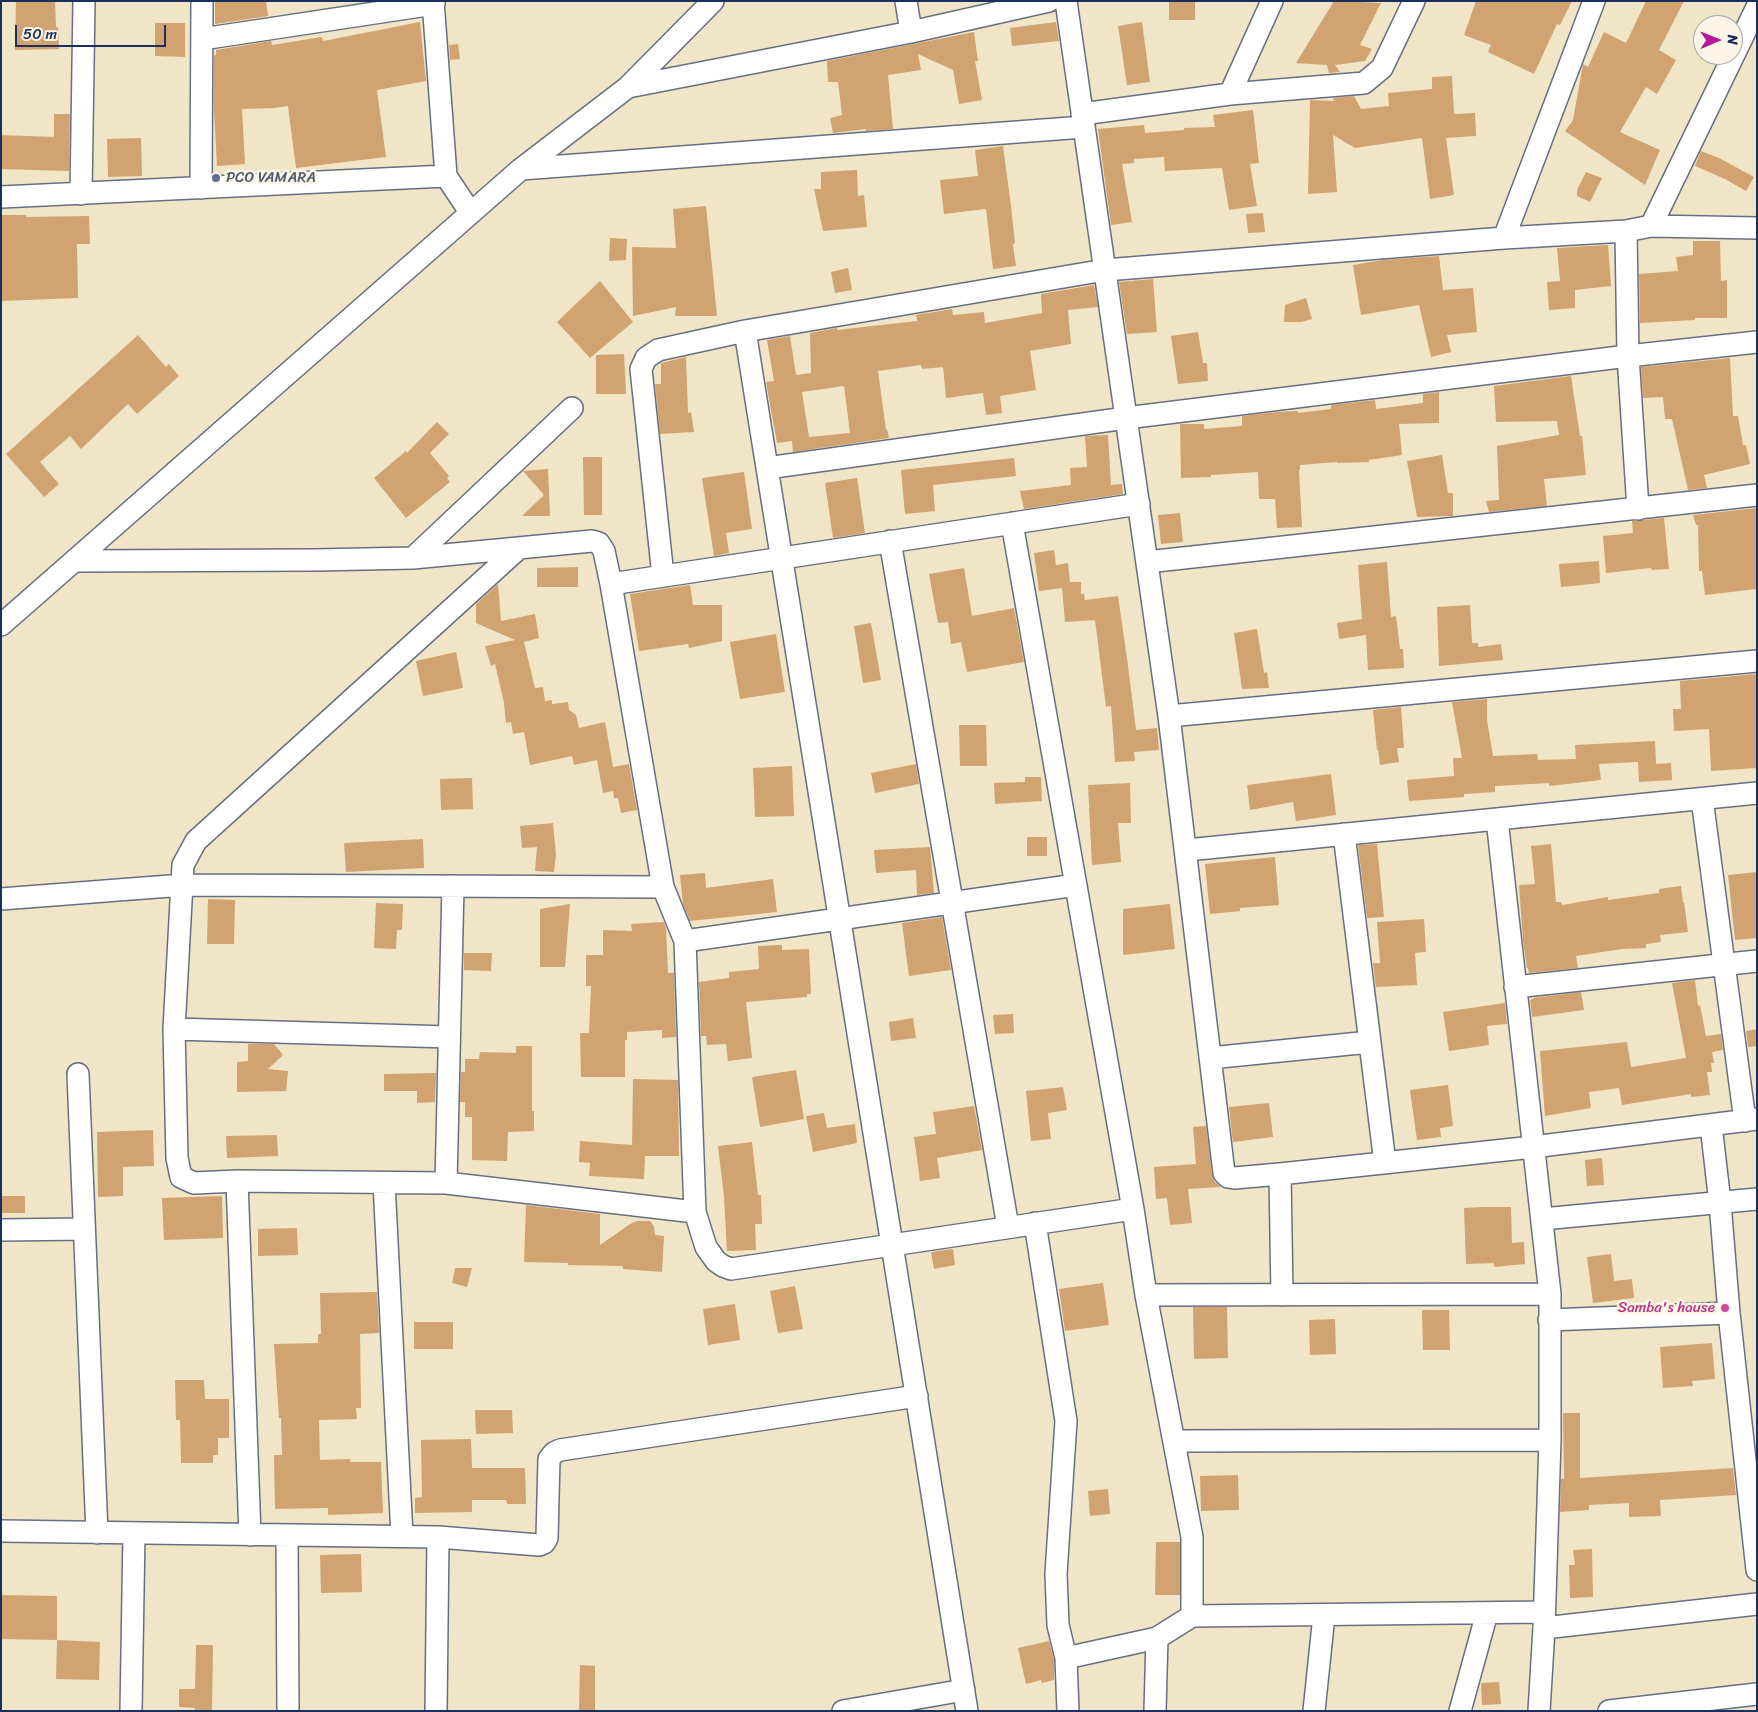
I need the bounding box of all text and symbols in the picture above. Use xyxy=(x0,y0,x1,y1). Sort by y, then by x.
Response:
scale bar xyxy=(18,15,169,47)
north arrow xyxy=(1693,15,1743,65)
text: 50 m xyxy=(23,21,57,47)
text: N xyxy=(1720,35,1745,45)
place label: PCO VAMARA xyxy=(226,169,316,187)
marker: PCO VAMARA xyxy=(210,172,222,184)
place label: Samba's hause xyxy=(1618,1299,1715,1317)
marker: Samba's hause xyxy=(1719,1302,1731,1314)

